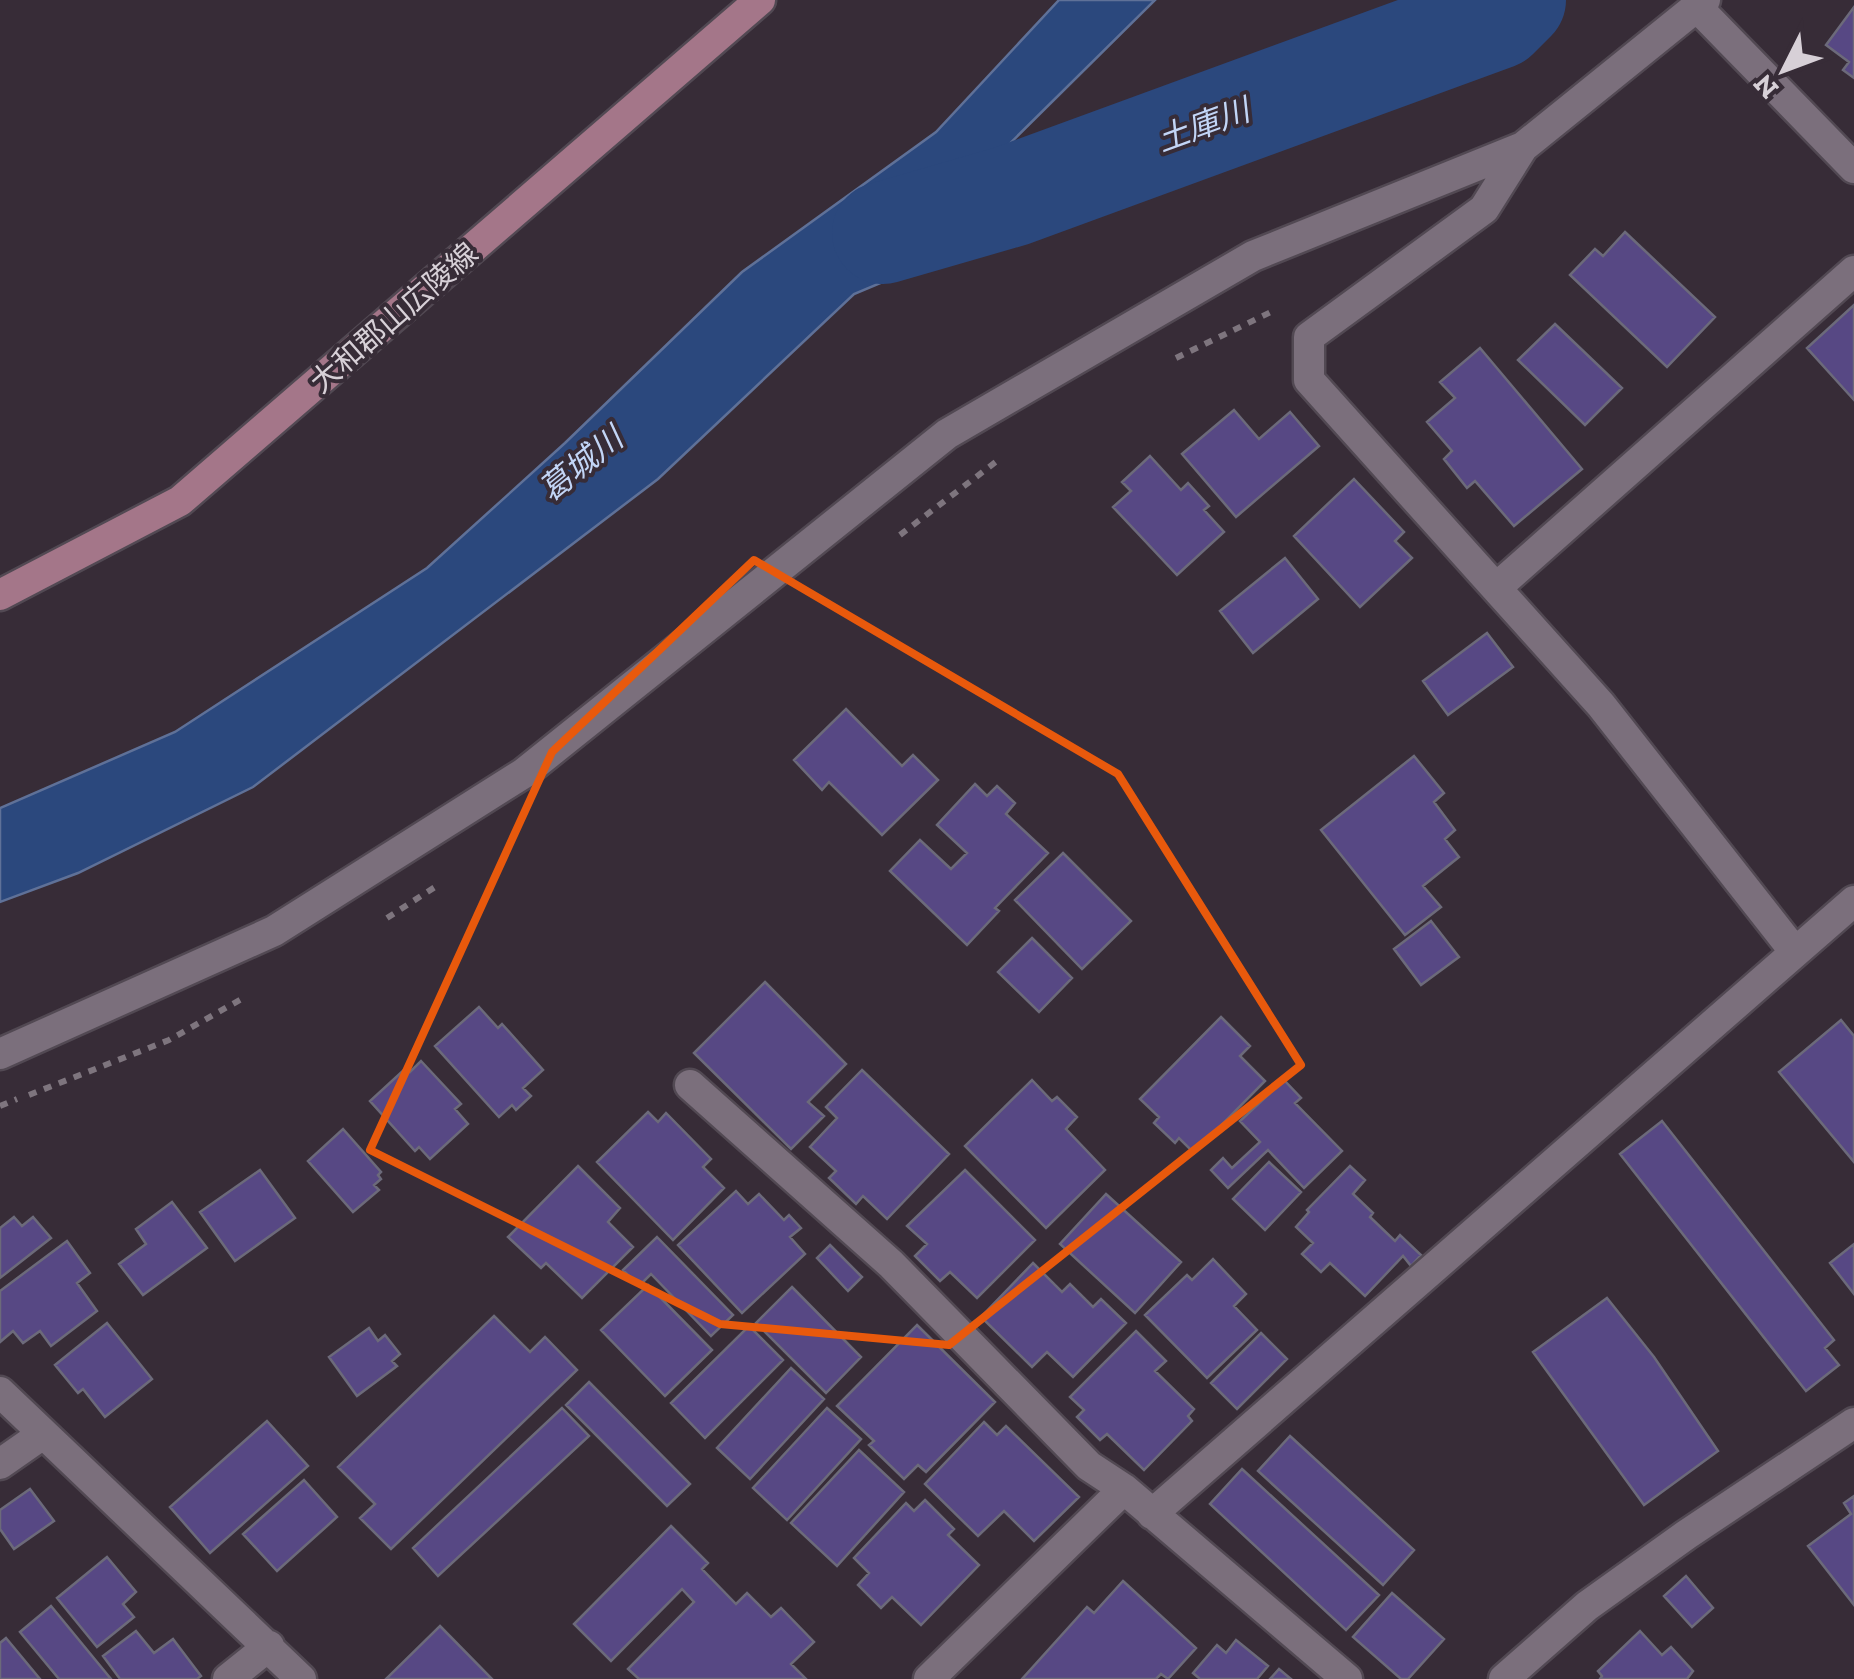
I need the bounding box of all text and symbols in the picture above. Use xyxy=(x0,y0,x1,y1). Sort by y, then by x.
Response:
north arrow xyxy=(1734,20,1834,120)
text: N xyxy=(1746,67,1785,105)
water label: 土庫川 xyxy=(1151,90,1257,159)
street label: 大和郡山広陵線 xyxy=(303,236,485,400)
water label: 葛城川 xyxy=(532,417,633,509)

